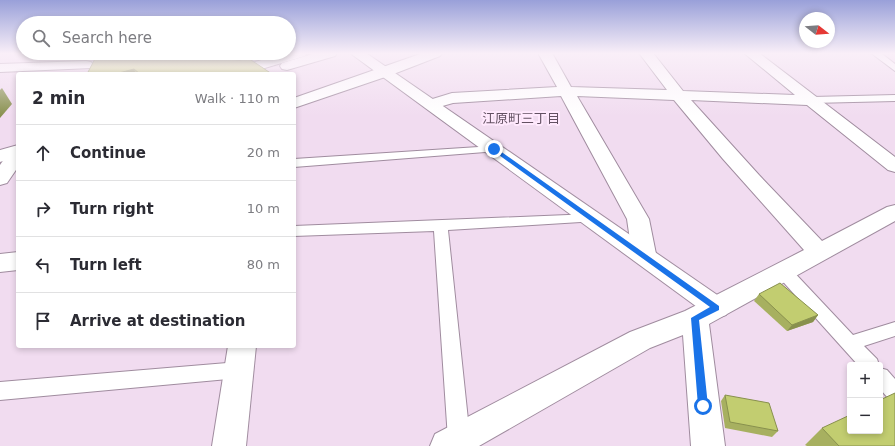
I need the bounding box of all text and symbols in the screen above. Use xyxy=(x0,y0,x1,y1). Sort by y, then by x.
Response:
north arrow xyxy=(799,12,835,48)
search box xyxy=(16,16,296,60)
icon: search xyxy=(30,27,52,49)
text: Search here xyxy=(62,29,152,47)
text: 2 min xyxy=(32,88,85,108)
text: Walk · 110 m xyxy=(195,91,280,106)
district label: 江原町三丁目 xyxy=(482,111,560,126)
route end xyxy=(485,140,503,158)
icon: ahead xyxy=(32,142,54,164)
text: Continue xyxy=(70,144,146,162)
text: 20 m xyxy=(247,145,280,160)
icon: right xyxy=(32,198,54,220)
text: Turn right xyxy=(70,200,154,218)
text: 10 m xyxy=(247,201,280,216)
icon: left xyxy=(32,254,54,276)
text: Turn left xyxy=(70,256,142,274)
text: 80 m xyxy=(247,257,280,272)
icon: arrive xyxy=(32,310,54,332)
text: Arrive at destination xyxy=(70,312,245,330)
map controls xyxy=(847,362,883,434)
button: + xyxy=(847,362,883,398)
route start xyxy=(694,397,712,415)
button: − xyxy=(847,398,883,434)

